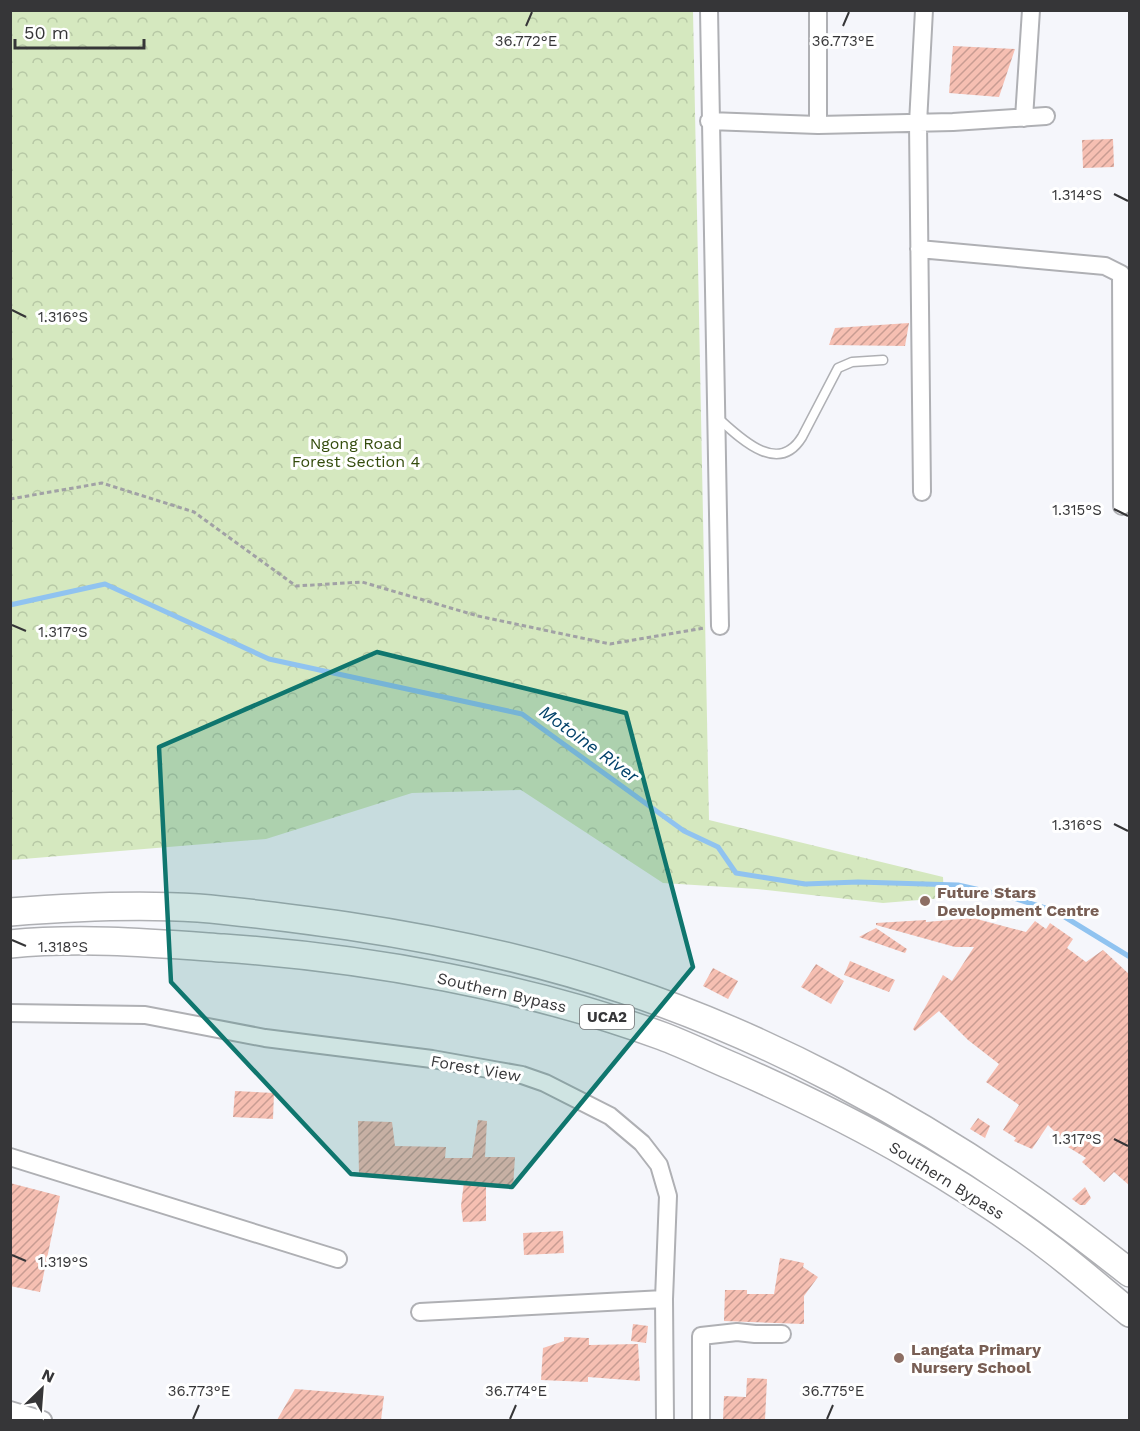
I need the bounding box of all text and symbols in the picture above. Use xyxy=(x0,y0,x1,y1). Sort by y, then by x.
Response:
scale bar xyxy=(15,12,144,50)
text: 50 m xyxy=(24,22,69,43)
text: 36.772°E xyxy=(495,32,557,50)
text: 36.773°E xyxy=(812,32,874,50)
text: 1.314°S xyxy=(1052,186,1102,204)
text: 1.316°S xyxy=(38,308,88,326)
park label: Ngong Road Forest Section 4 xyxy=(292,434,421,471)
text: 1.315°S xyxy=(1052,501,1102,519)
text: 1.317°S xyxy=(38,623,88,641)
water label: Motoine River xyxy=(536,701,644,787)
text: 1.316°S xyxy=(1052,816,1102,834)
place label: Future Stars Development Centre xyxy=(937,883,1099,920)
marker: Future Stars Development Centre xyxy=(918,894,932,908)
text: 1.318°S xyxy=(38,938,88,956)
street label: Southern Bypass xyxy=(435,968,568,1017)
road number: UCA2 xyxy=(580,1005,634,1029)
street label: Forest View xyxy=(429,1051,522,1086)
text: 1.317°S xyxy=(1052,1130,1102,1148)
street label: Southern Bypass xyxy=(886,1137,1008,1223)
text: 1.319°S xyxy=(38,1253,88,1271)
place label: Langata Primary Nursery School xyxy=(911,1340,1042,1377)
marker: Langata Primary Nursery School xyxy=(892,1351,906,1365)
north arrow xyxy=(12,1359,72,1419)
text: N xyxy=(39,1365,58,1387)
text: 36.773°E xyxy=(168,1382,230,1400)
text: 36.774°E xyxy=(485,1382,547,1400)
text: 36.775°E xyxy=(802,1382,864,1400)

